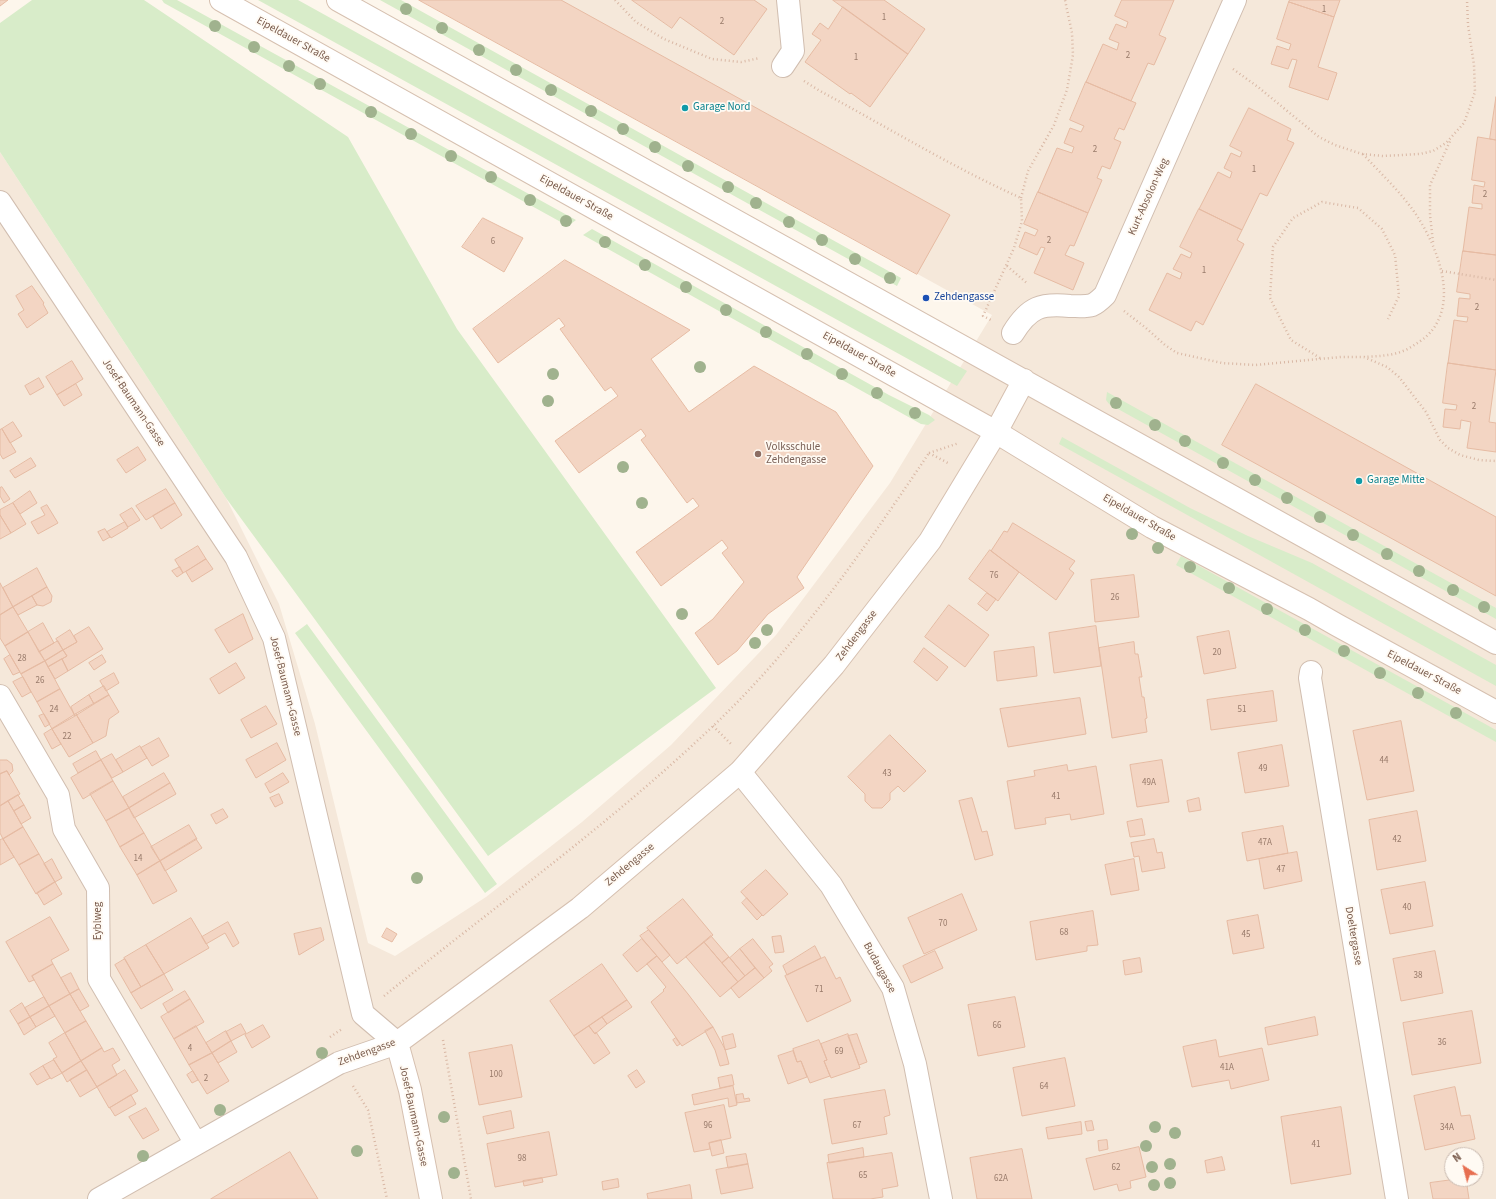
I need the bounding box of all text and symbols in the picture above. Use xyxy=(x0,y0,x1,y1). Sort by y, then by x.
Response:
house number: 1 xyxy=(1322,5,1326,15)
house number: 1 xyxy=(882,13,886,23)
street label: Eipeldauer Straße xyxy=(254,14,332,66)
house number: 2 xyxy=(720,17,724,27)
house number: 2 xyxy=(1126,51,1130,61)
house number: 1 xyxy=(854,53,858,63)
place label: Garage Nord xyxy=(693,101,750,115)
marker: Garage Nord xyxy=(680,103,690,113)
house number: 2 xyxy=(1093,145,1097,155)
street label: Kurt-Absolon-Weg xyxy=(1126,156,1172,238)
house number: 1 xyxy=(1252,165,1256,175)
street label: Eipeldauer Straße xyxy=(537,172,615,224)
house number: 2 xyxy=(1483,190,1487,200)
house number: 2 xyxy=(1047,236,1051,246)
house number: 6 xyxy=(491,237,495,247)
house number: 1 xyxy=(1202,266,1206,276)
place label: Zehdengasse xyxy=(934,291,994,305)
marker: Zehdengasse xyxy=(921,293,931,303)
house number: 2 xyxy=(1475,303,1479,313)
street label: Eipeldauer Straße xyxy=(820,329,898,381)
street label: Josef-Baumann-Gasse xyxy=(99,357,167,449)
house number: 2 xyxy=(1472,402,1476,412)
place label: Volksschule Zehdengasse xyxy=(766,441,826,467)
marker: Volksschule Zehdengasse xyxy=(753,449,763,459)
place label: Garage Mitte xyxy=(1367,474,1425,488)
marker: Garage Mitte xyxy=(1354,476,1364,486)
street label: Eipeldauer Straße xyxy=(1100,492,1178,544)
house number: 76 xyxy=(990,571,998,581)
house number: 26 xyxy=(1111,593,1119,603)
street label: Zehdengasse xyxy=(834,608,880,664)
street label: Josef-Baumann-Gasse xyxy=(266,635,304,737)
house number: 20 xyxy=(1213,648,1221,658)
street label: Eipeldauer Straße xyxy=(1385,648,1463,698)
house number: 28 xyxy=(18,654,26,664)
house number: 26 xyxy=(36,676,44,686)
house number: 24 xyxy=(50,705,58,715)
house number: 51 xyxy=(1238,705,1246,715)
house number: 22 xyxy=(63,732,71,742)
house number: 44 xyxy=(1380,756,1388,766)
house number: 49 xyxy=(1259,764,1267,774)
house number: 43 xyxy=(883,769,891,779)
house number: 49A xyxy=(1142,778,1156,788)
house number: 41 xyxy=(1052,792,1060,802)
house number: 42 xyxy=(1393,835,1401,845)
house number: 47A xyxy=(1258,838,1272,848)
street label: Zehdengasse xyxy=(603,841,657,889)
house number: 14 xyxy=(134,854,142,864)
house number: 47 xyxy=(1277,865,1285,875)
street label: Eyblweg xyxy=(92,902,106,940)
house number: 40 xyxy=(1403,903,1411,913)
street label: Doeltergasse xyxy=(1341,906,1365,966)
house number: 70 xyxy=(939,919,947,929)
house number: 68 xyxy=(1060,928,1068,938)
house number: 45 xyxy=(1242,930,1250,940)
street label: Budaugasse xyxy=(860,940,898,996)
house number: 38 xyxy=(1414,971,1422,981)
house number: 71 xyxy=(815,985,823,995)
house number: 66 xyxy=(993,1021,1001,1031)
street label: Zehdengasse xyxy=(336,1036,398,1070)
house number: 36 xyxy=(1438,1038,1446,1048)
house number: 4 xyxy=(188,1044,192,1054)
house number: 69 xyxy=(835,1047,843,1057)
house number: 41A xyxy=(1220,1063,1234,1073)
street label: Josef-Baumann-Gasse xyxy=(396,1064,430,1168)
house number: 100 xyxy=(489,1070,503,1080)
house number: 2 xyxy=(204,1074,208,1084)
house number: 64 xyxy=(1040,1082,1048,1092)
house number: 96 xyxy=(704,1121,712,1131)
house number: 67 xyxy=(853,1121,861,1131)
house number: 34A xyxy=(1440,1123,1454,1133)
house number: 41 xyxy=(1312,1140,1320,1150)
north arrow xyxy=(1444,1147,1484,1187)
text: N xyxy=(1450,1149,1465,1166)
house number: 98 xyxy=(518,1154,526,1164)
house number: 62 xyxy=(1112,1163,1120,1173)
house number: 65 xyxy=(859,1171,867,1181)
house number: 62A xyxy=(994,1174,1008,1184)

